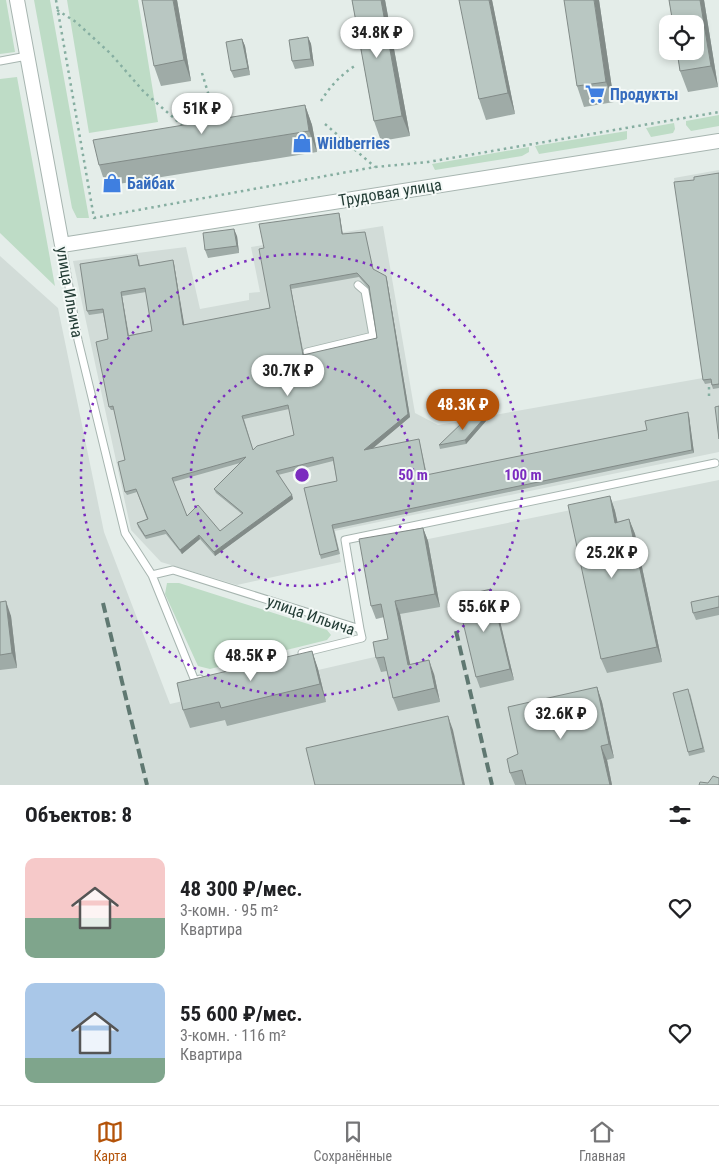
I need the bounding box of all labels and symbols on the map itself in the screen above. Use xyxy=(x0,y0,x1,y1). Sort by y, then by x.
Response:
pin: 34.8K ₽ xyxy=(331,17,423,59)
supermarket icon: Продукты xyxy=(584,83,606,105)
place label: Продукты xyxy=(610,85,678,104)
pin: 51K ₽ xyxy=(167,92,237,135)
shop icon: Wildberries xyxy=(291,132,313,154)
place label: Wildberries xyxy=(317,134,390,153)
shop icon: Байбак xyxy=(101,172,123,194)
place label: Байбак xyxy=(127,174,175,193)
street label: Трудовая улица xyxy=(337,175,443,210)
street label: улица Ильича xyxy=(52,245,87,339)
pin: 30.7K ₽ xyxy=(242,354,334,397)
pin: 48.3K ₽ xyxy=(417,388,509,431)
centre of rings xyxy=(293,466,311,484)
text: 50 m xyxy=(398,466,428,484)
text: 100 m xyxy=(504,466,542,484)
pin: 25.2K ₽ xyxy=(566,536,658,579)
pin: 55.6K ₽ xyxy=(438,590,530,633)
street label: улица Ильича xyxy=(264,592,357,639)
pin: 48.5K ₽ xyxy=(205,640,297,682)
pin: 32.6K ₽ xyxy=(515,698,607,740)

